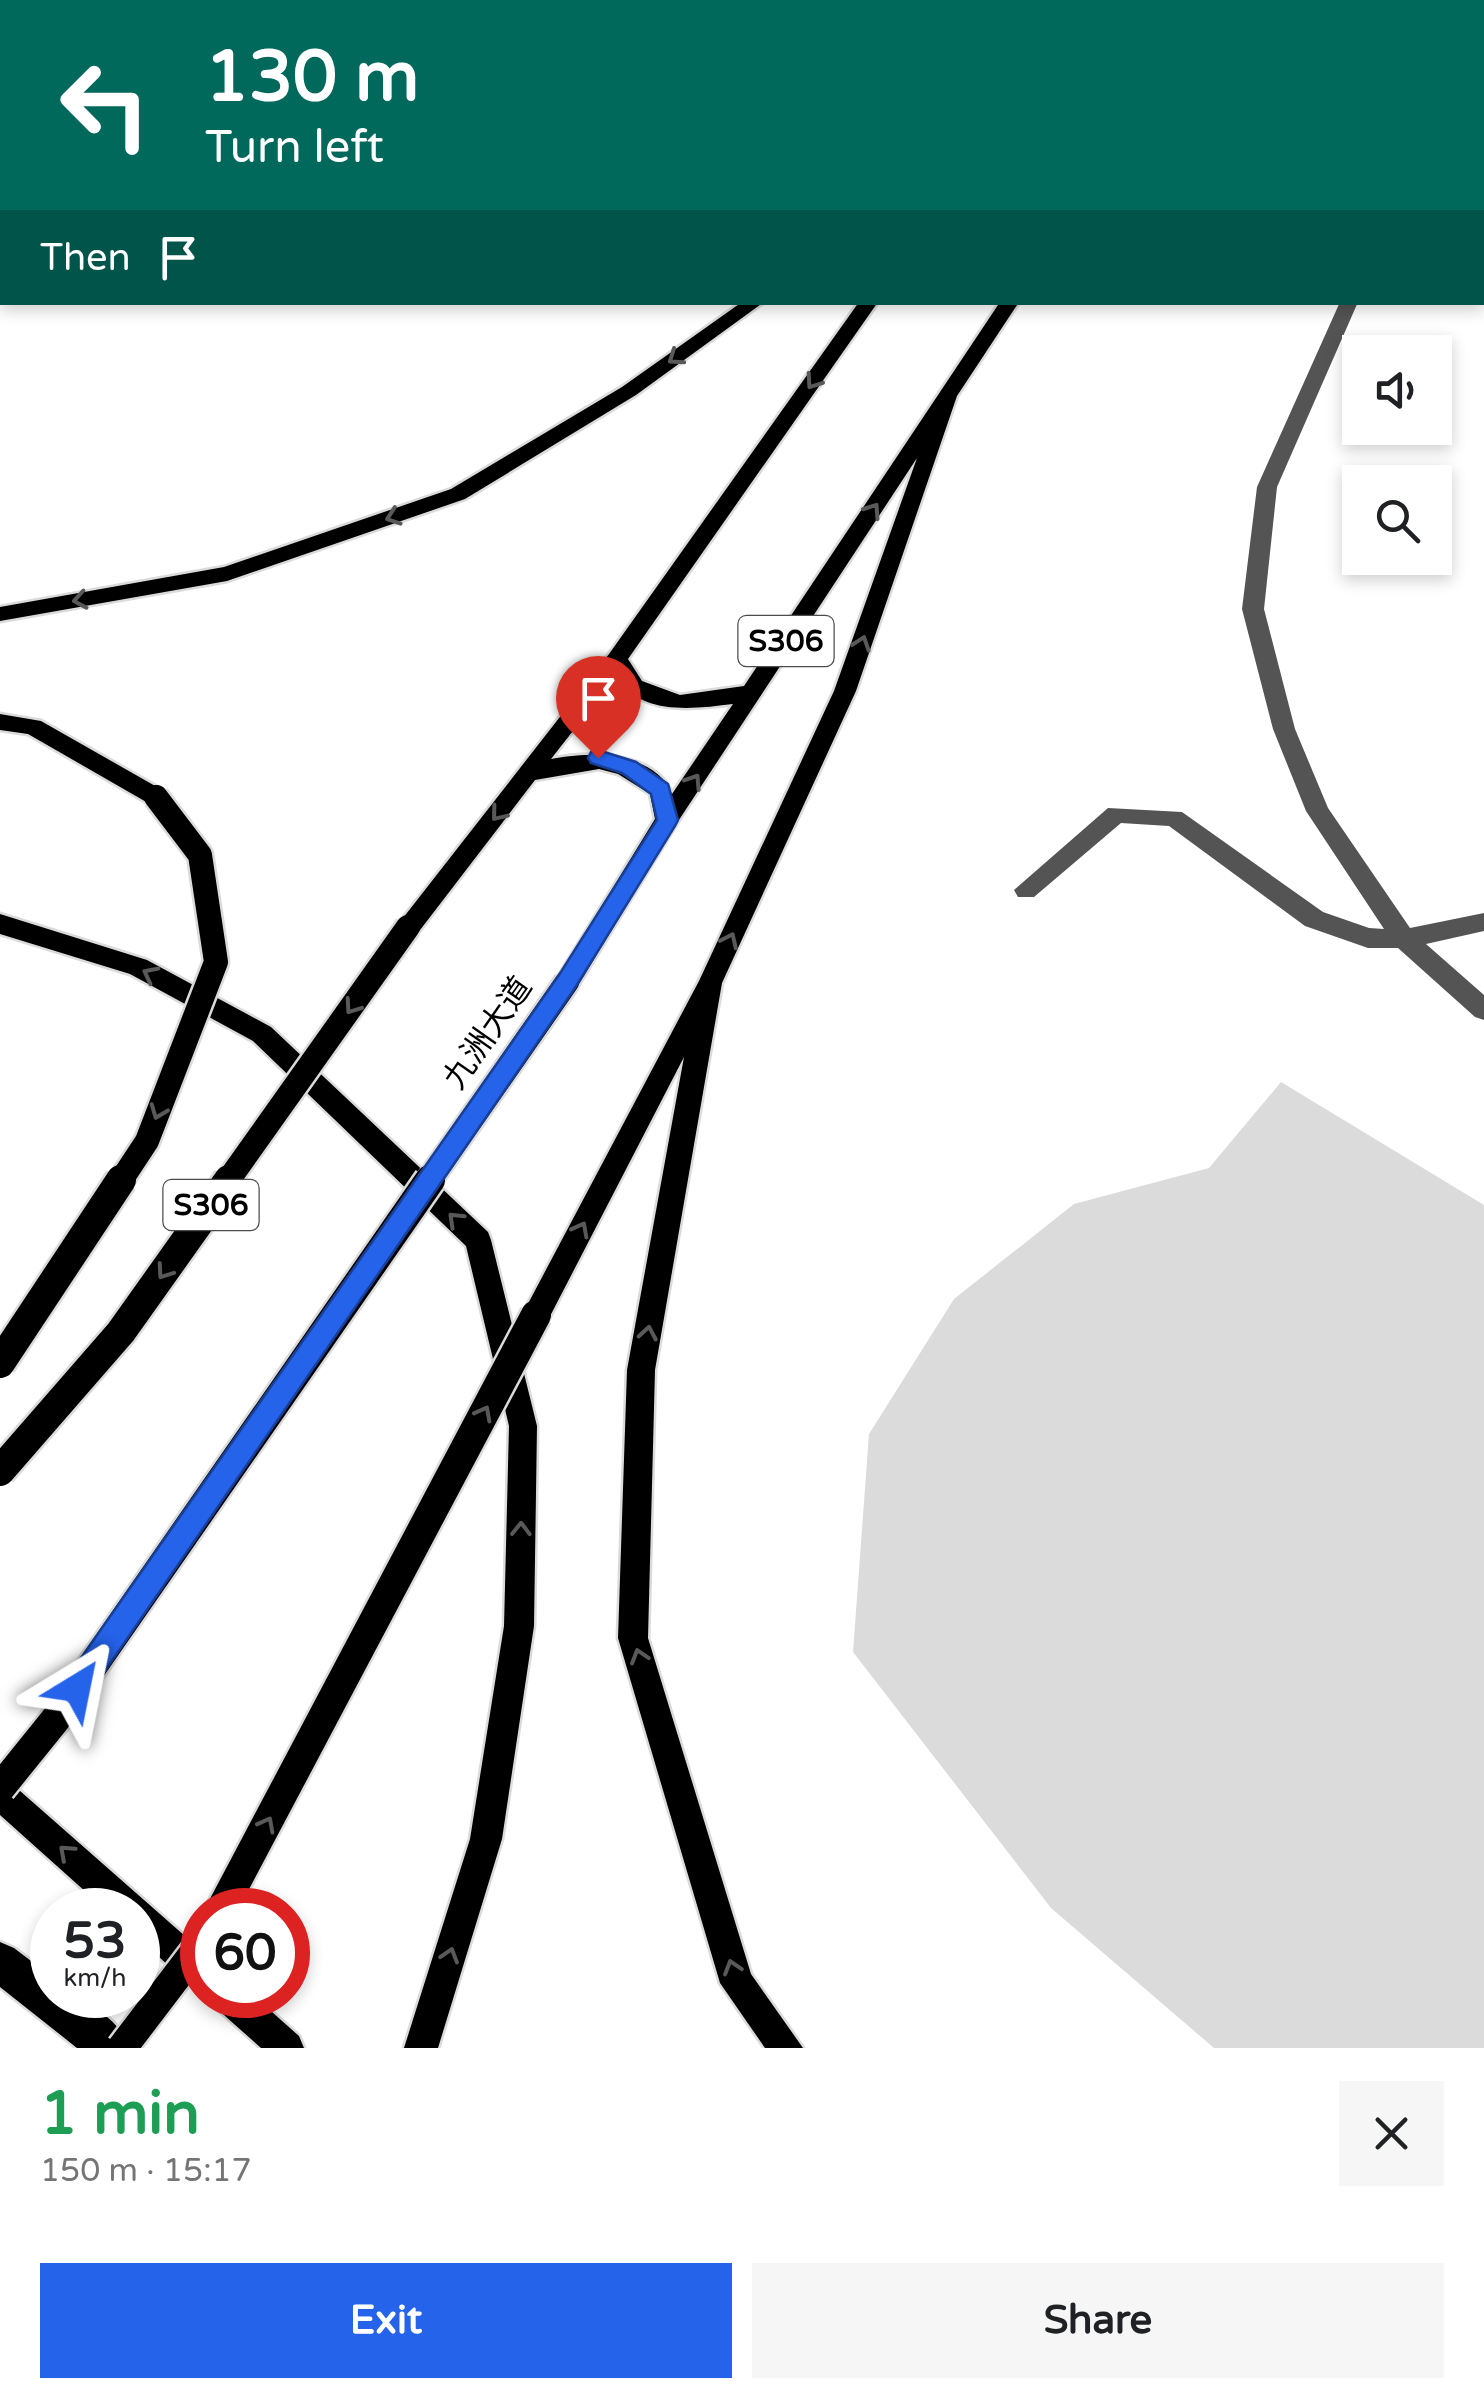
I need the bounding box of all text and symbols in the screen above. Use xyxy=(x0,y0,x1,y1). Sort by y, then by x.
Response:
text: 130 m xyxy=(205,36,419,120)
icon: left xyxy=(40,40,170,170)
text: Turn left xyxy=(205,121,384,175)
icon: arrive xyxy=(151,230,206,285)
text: Then xyxy=(40,235,131,281)
map controls xyxy=(1342,335,1452,575)
button: sound xyxy=(1342,335,1452,445)
one-way arrow xyxy=(668,346,686,364)
one-way arrow xyxy=(807,371,825,389)
button: search xyxy=(1342,465,1452,575)
one-way arrow xyxy=(861,503,880,521)
one-way arrow xyxy=(385,505,402,525)
one-way arrow xyxy=(71,589,88,610)
road number: S306 xyxy=(738,616,834,666)
one-way arrow xyxy=(850,636,871,653)
pin xyxy=(556,656,641,759)
icon: arrive xyxy=(571,671,626,726)
one-way arrow xyxy=(681,774,700,792)
one-way arrow xyxy=(492,803,510,821)
one-way arrow xyxy=(718,932,738,950)
one-way arrow xyxy=(142,966,160,986)
street label: 九洲大道 xyxy=(436,970,540,1096)
one-way arrow xyxy=(346,995,364,1014)
one-way arrow xyxy=(150,1102,170,1120)
road number: S306 xyxy=(164,1180,258,1230)
one-way arrow xyxy=(449,1213,467,1231)
one-way arrow xyxy=(569,1221,588,1239)
one-way arrow xyxy=(158,1260,176,1279)
one-way arrow xyxy=(637,1324,658,1341)
one-way arrow xyxy=(472,1405,492,1423)
one-way arrow xyxy=(510,1520,532,1536)
position arrow xyxy=(25,1636,129,1740)
one-way arrow xyxy=(630,1648,651,1665)
one-way arrow xyxy=(255,1816,274,1834)
one-way arrow xyxy=(59,1845,78,1863)
speed limit sign: 60 xyxy=(180,1888,310,2018)
text: 53 xyxy=(64,1911,126,1971)
one-way arrow xyxy=(438,1947,459,1964)
one-way arrow xyxy=(724,1960,744,1977)
text: km/h xyxy=(64,1963,126,1993)
text: 1 min xyxy=(40,2078,200,2150)
button: close xyxy=(1339,2081,1444,2186)
text: 150 m · 15:17 xyxy=(40,2152,252,2190)
button: Exit xyxy=(40,2263,732,2378)
button: Share xyxy=(752,2263,1444,2378)

